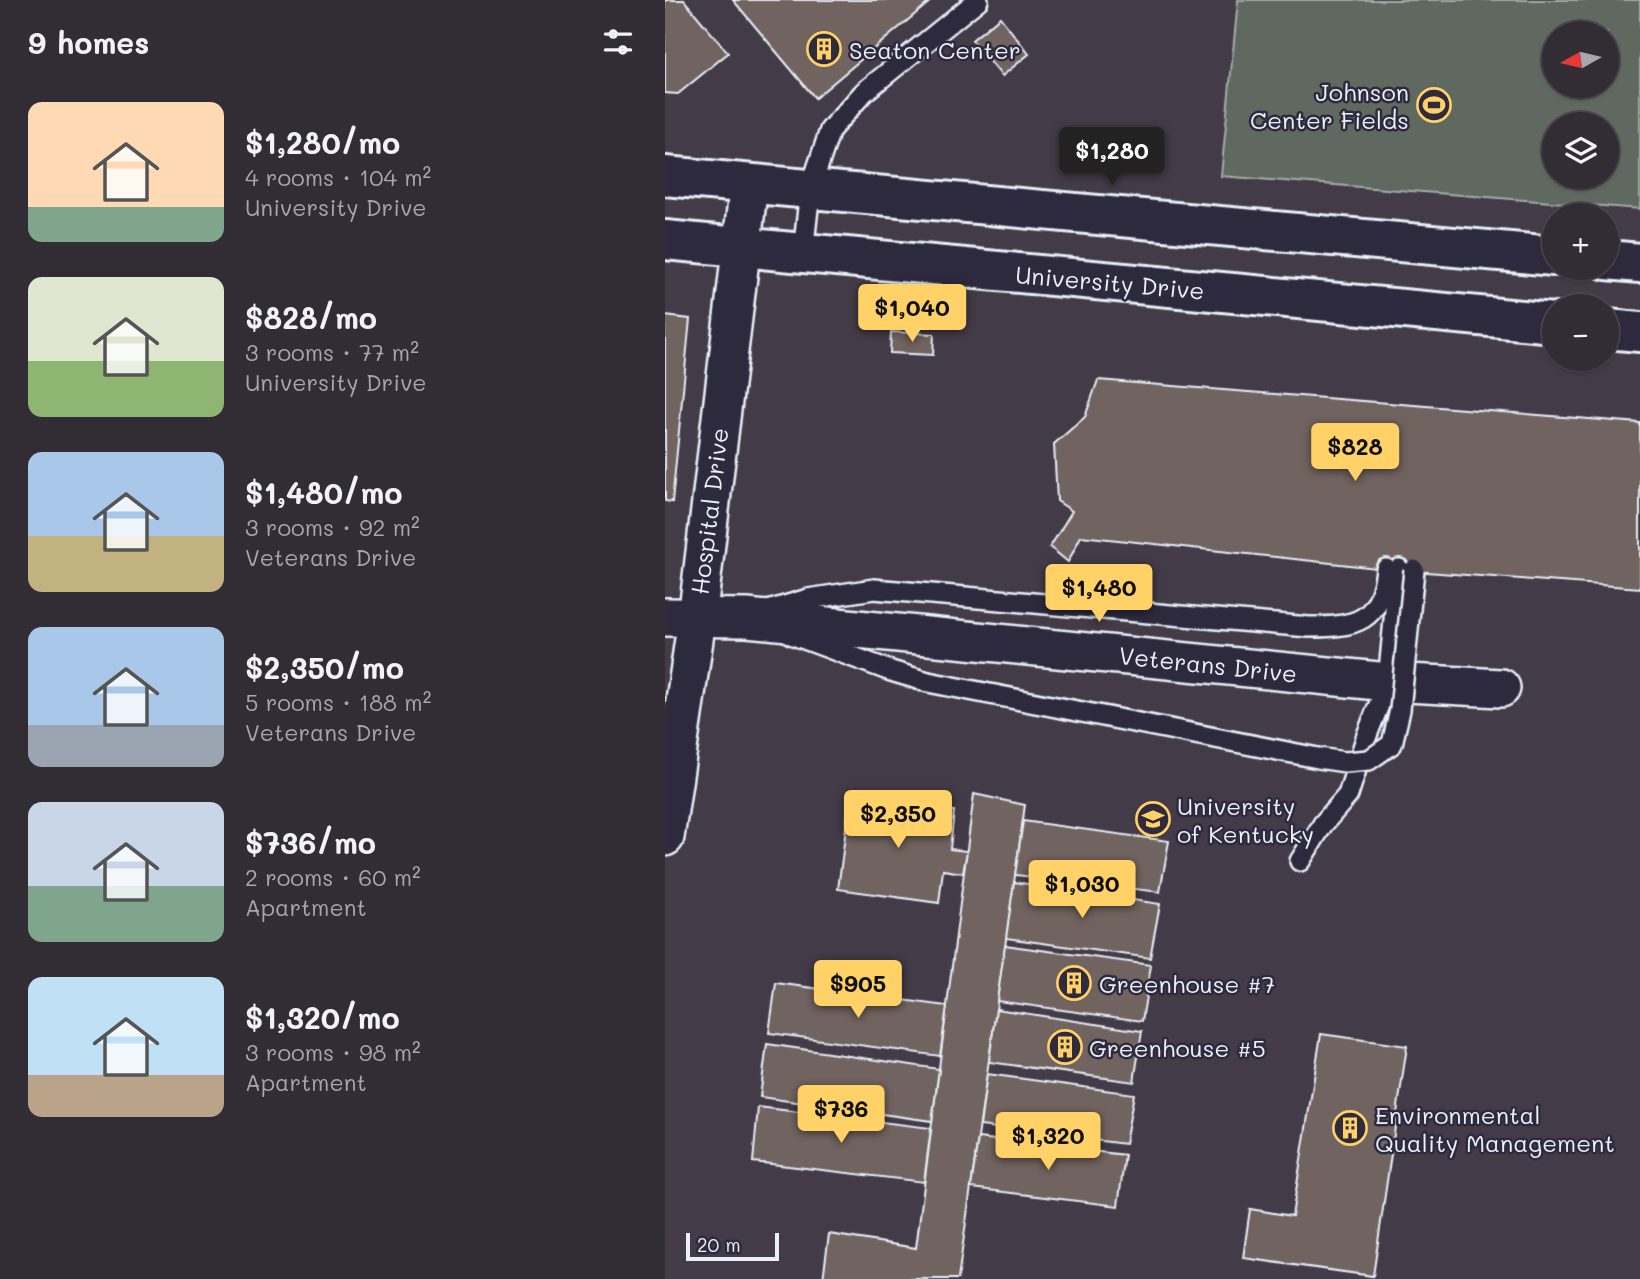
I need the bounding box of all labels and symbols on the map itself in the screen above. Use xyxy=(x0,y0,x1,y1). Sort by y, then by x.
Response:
north arrow xyxy=(1542,21,1619,98)
building icon: Seaton Center xyxy=(805,30,843,68)
place label: Seaton Center xyxy=(849,34,1021,65)
place label: Johnson Center Fields xyxy=(1250,76,1409,135)
sports icon: Johnson Center Fields xyxy=(1415,86,1453,124)
pin: $1,280 xyxy=(1055,128,1169,187)
street label: University Drive xyxy=(1014,258,1206,306)
pin: $1,040 xyxy=(855,284,969,344)
pin: $828 xyxy=(1314,424,1396,483)
street label: Hospital Drive xyxy=(683,426,735,596)
pin: $1,480 xyxy=(1042,564,1156,624)
street label: Veterans Drive xyxy=(1117,639,1299,689)
pin: $2,350 xyxy=(841,790,955,850)
place label: University of Kentucky xyxy=(1177,790,1314,849)
school or university icon: University of Kentucky xyxy=(1134,800,1172,838)
pin: $1,030 xyxy=(1025,860,1139,920)
pin: $905 xyxy=(817,960,899,1020)
building icon: Greenhouse #7 xyxy=(1055,964,1093,1002)
place label: Greenhouse #7 xyxy=(1099,968,1275,999)
building icon: Greenhouse #5 xyxy=(1046,1028,1084,1066)
place label: Greenhouse #5 xyxy=(1089,1032,1266,1063)
pin: $736 xyxy=(800,1086,882,1145)
place label: Environmental Quality Management xyxy=(1375,1099,1615,1158)
building icon: Environmental Quality Management xyxy=(1331,1109,1369,1147)
pin: $1,320 xyxy=(991,1112,1105,1172)
scale bar xyxy=(686,1230,779,1262)

